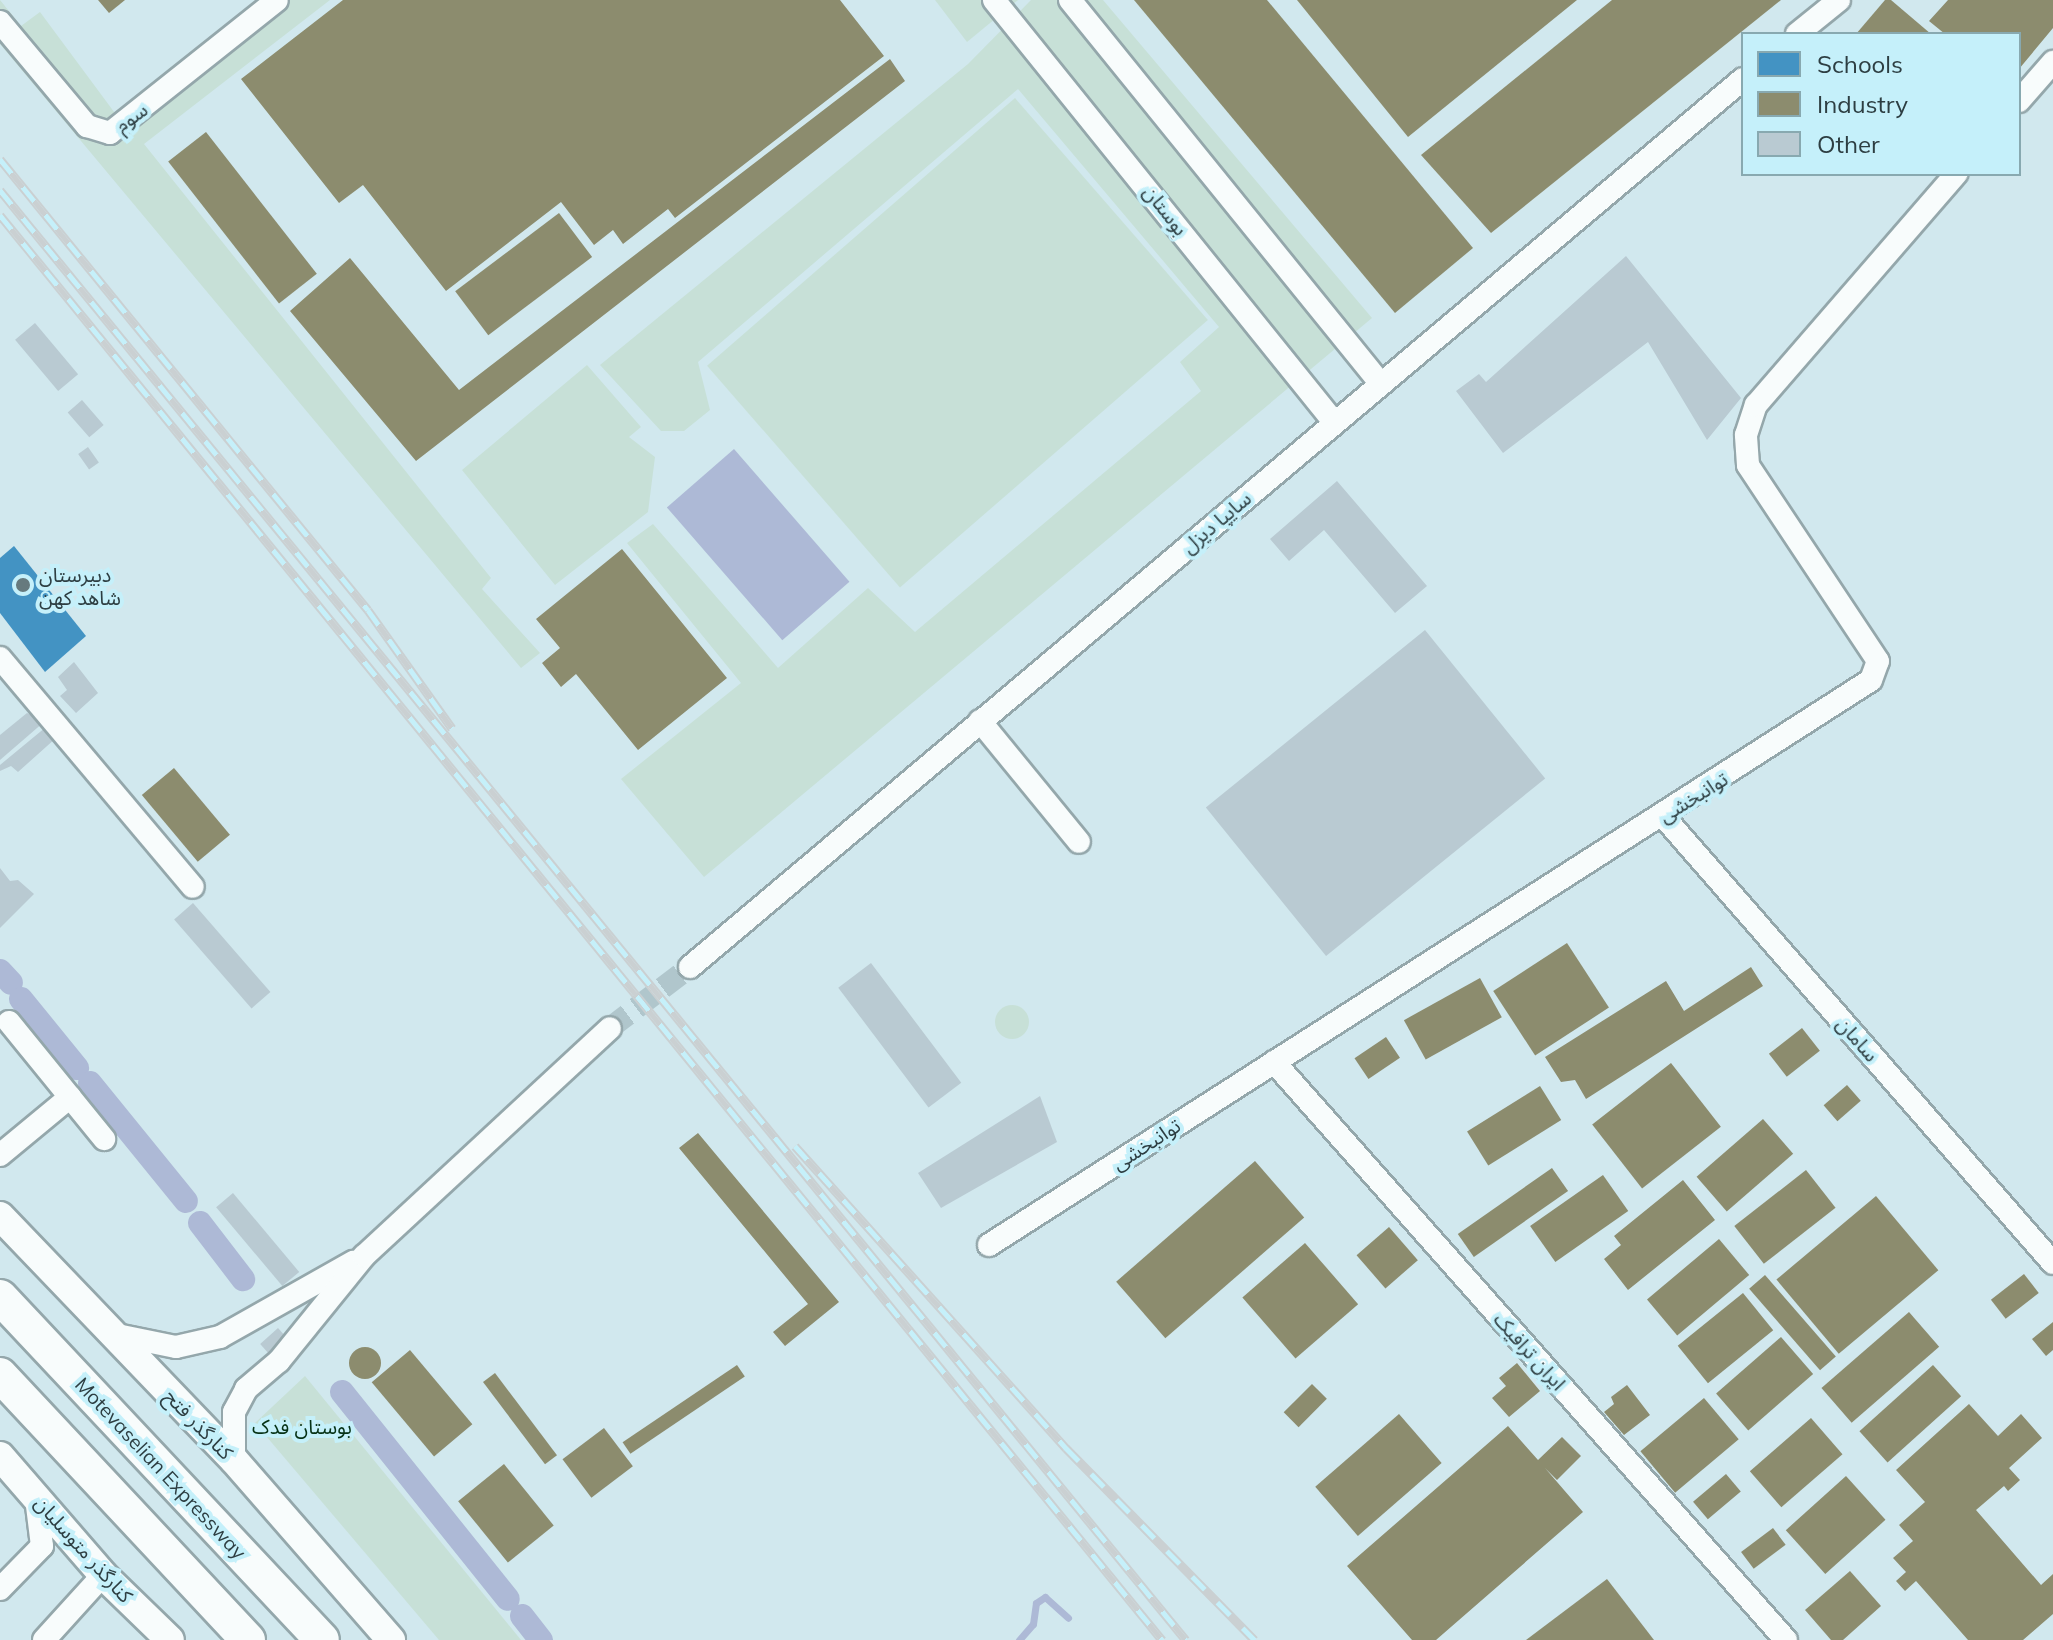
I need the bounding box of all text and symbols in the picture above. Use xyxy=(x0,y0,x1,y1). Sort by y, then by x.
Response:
legend xyxy=(1741,32,2021,176)
text: Schools xyxy=(1817,49,1903,79)
text: Industry xyxy=(1817,89,1908,119)
street label: سوم xyxy=(110,97,152,137)
text: Other xyxy=(1817,129,1880,159)
street label: بوستان xyxy=(1139,180,1193,240)
street label: سایپا دیزل xyxy=(1176,486,1256,558)
place label: دبیرستان شاهد کهن xyxy=(39,562,121,609)
marker: دبیرستان شاهد کهن xyxy=(14,576,32,594)
street label: توانبخشی xyxy=(1654,766,1732,828)
street label: سامان xyxy=(1832,1012,1884,1066)
street label: توانبخشی xyxy=(1107,1113,1185,1175)
street label: ایران ترافیک xyxy=(1489,1307,1571,1395)
street label: Motevaselian Expressway xyxy=(71,1372,251,1564)
street label: کنارگذر فتح xyxy=(160,1384,238,1464)
park label: بوستان فدک xyxy=(252,1414,352,1438)
street label: کنارگذر متوسلیان xyxy=(30,1491,138,1607)

